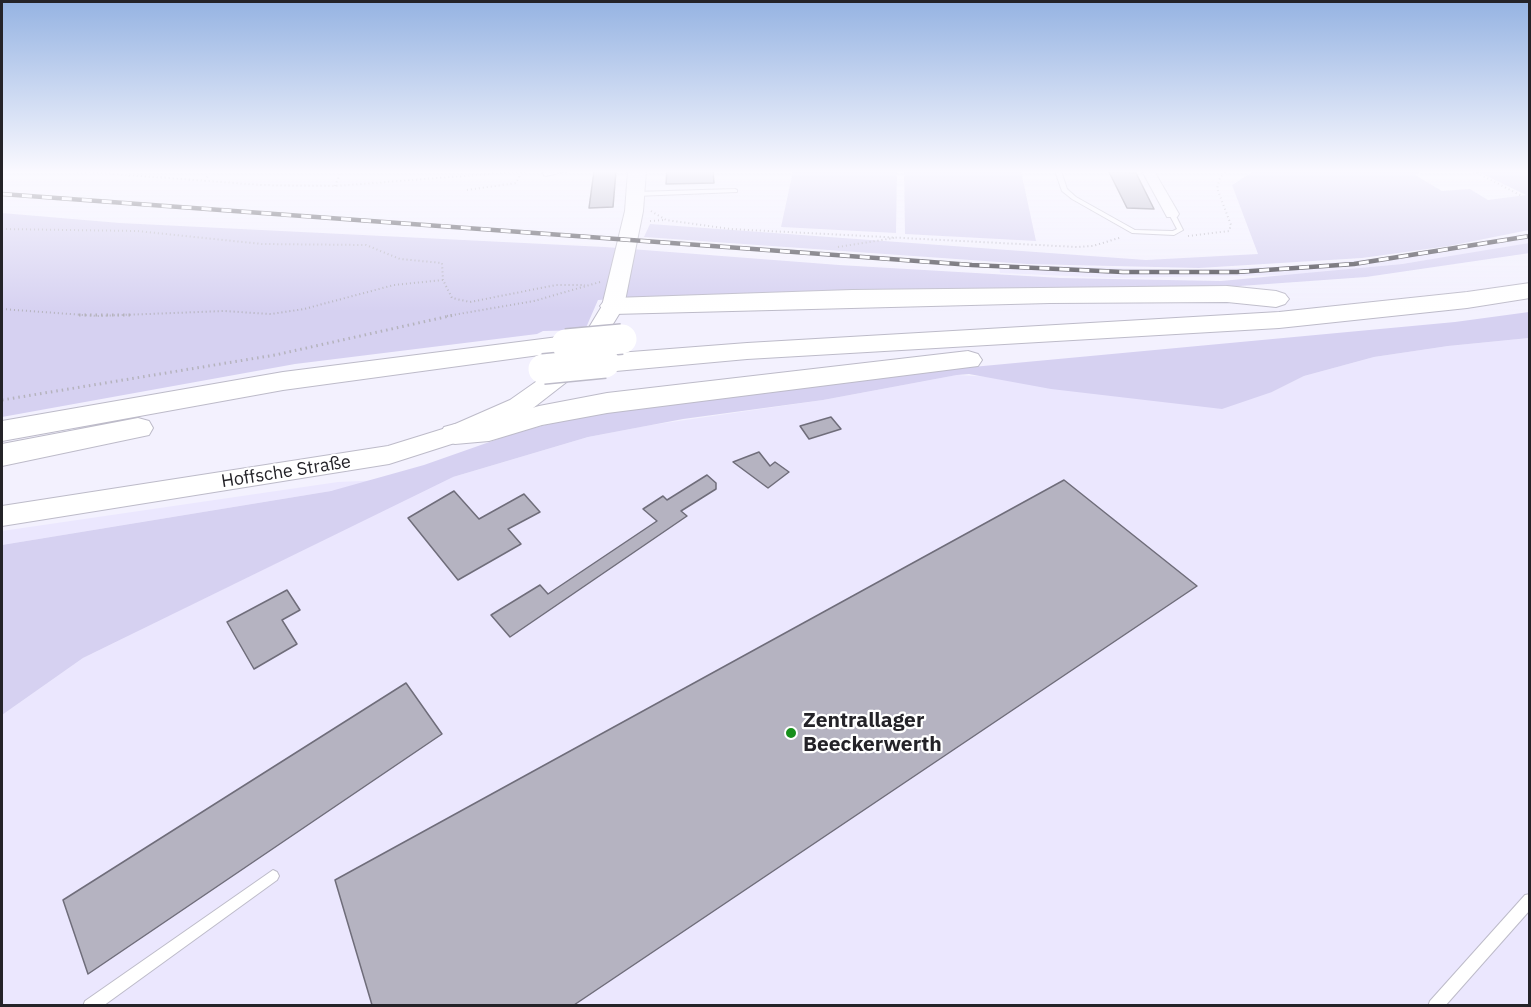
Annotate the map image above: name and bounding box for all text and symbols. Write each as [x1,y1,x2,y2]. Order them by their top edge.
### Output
street label: Hoffsche Straße [220,451,352,493]
place label: Zentrallager Beeckerwerth [803,708,942,758]
marker: Zentrallager Beeckerwerth [784,726,798,740]

